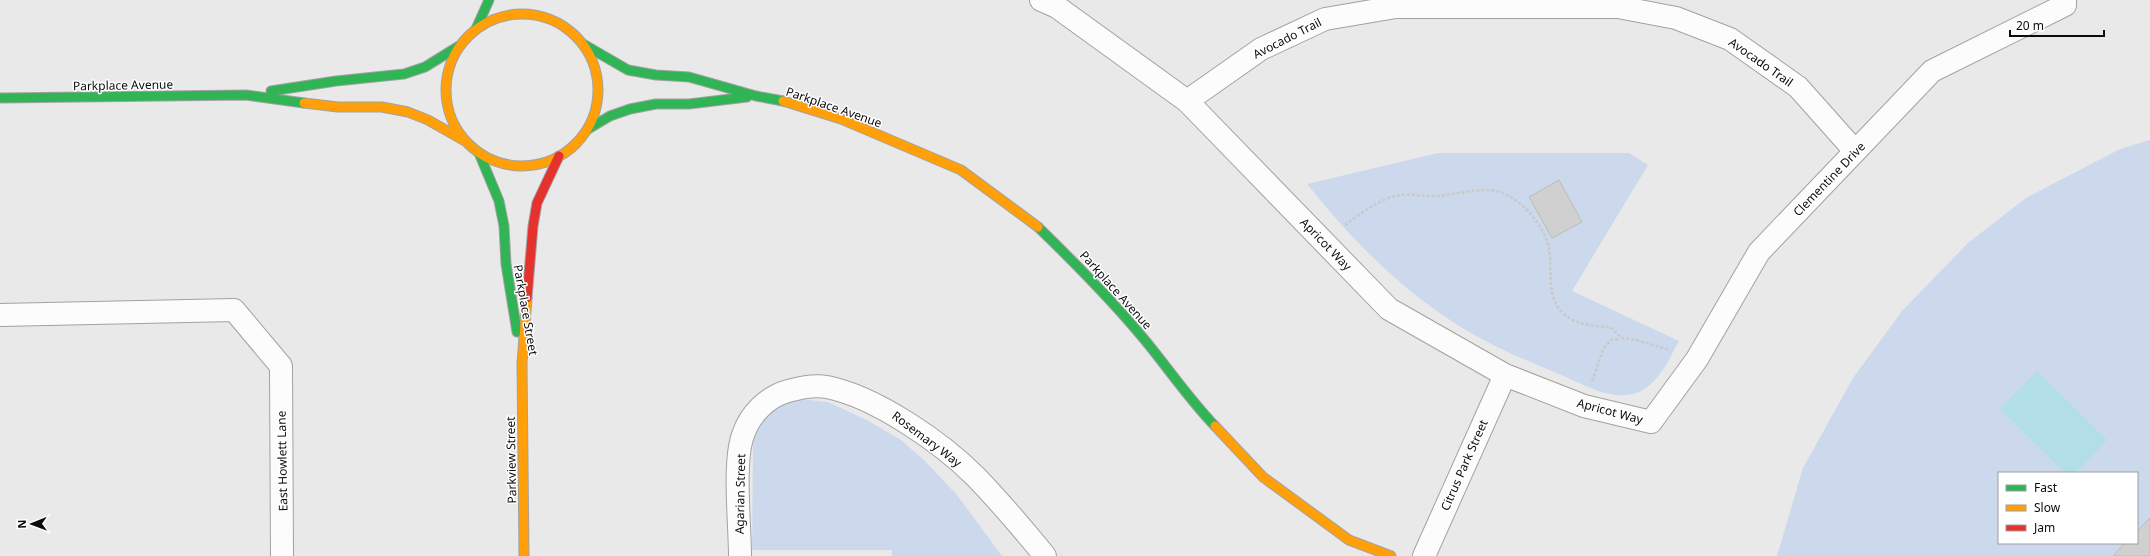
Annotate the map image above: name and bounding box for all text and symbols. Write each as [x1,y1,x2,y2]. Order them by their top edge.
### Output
scale bar [2010,12,2104,38]
street label: Avocado Trail [1250,13,1324,63]
text: 20 m [2016,17,2044,34]
street label: Avocado Trail [1725,34,1797,90]
street label: Parkplace Avenue [73,76,174,94]
street label: Parkplace Avenue [784,83,884,131]
street label: Clementine Drive [1789,138,1869,220]
street label: Apricot Way [1296,214,1356,275]
street label: Parkplace Avenue [1076,247,1156,333]
street label: Parkplace Street [510,263,542,357]
street label: Apricot Way [1575,394,1646,428]
street label: Rosemary Way [889,407,966,471]
street label: East Howlett Lane [273,410,291,512]
street label: Parkview Street [502,416,520,504]
street label: Citrus Park Street [1436,416,1492,513]
street label: Agarian Street [731,453,749,534]
legend [1998,472,2138,544]
text: Fast [2034,479,2058,496]
text: Slow [2034,499,2061,516]
north arrow [12,504,52,544]
text: Jam [2033,519,2055,536]
text: N [14,520,29,529]

